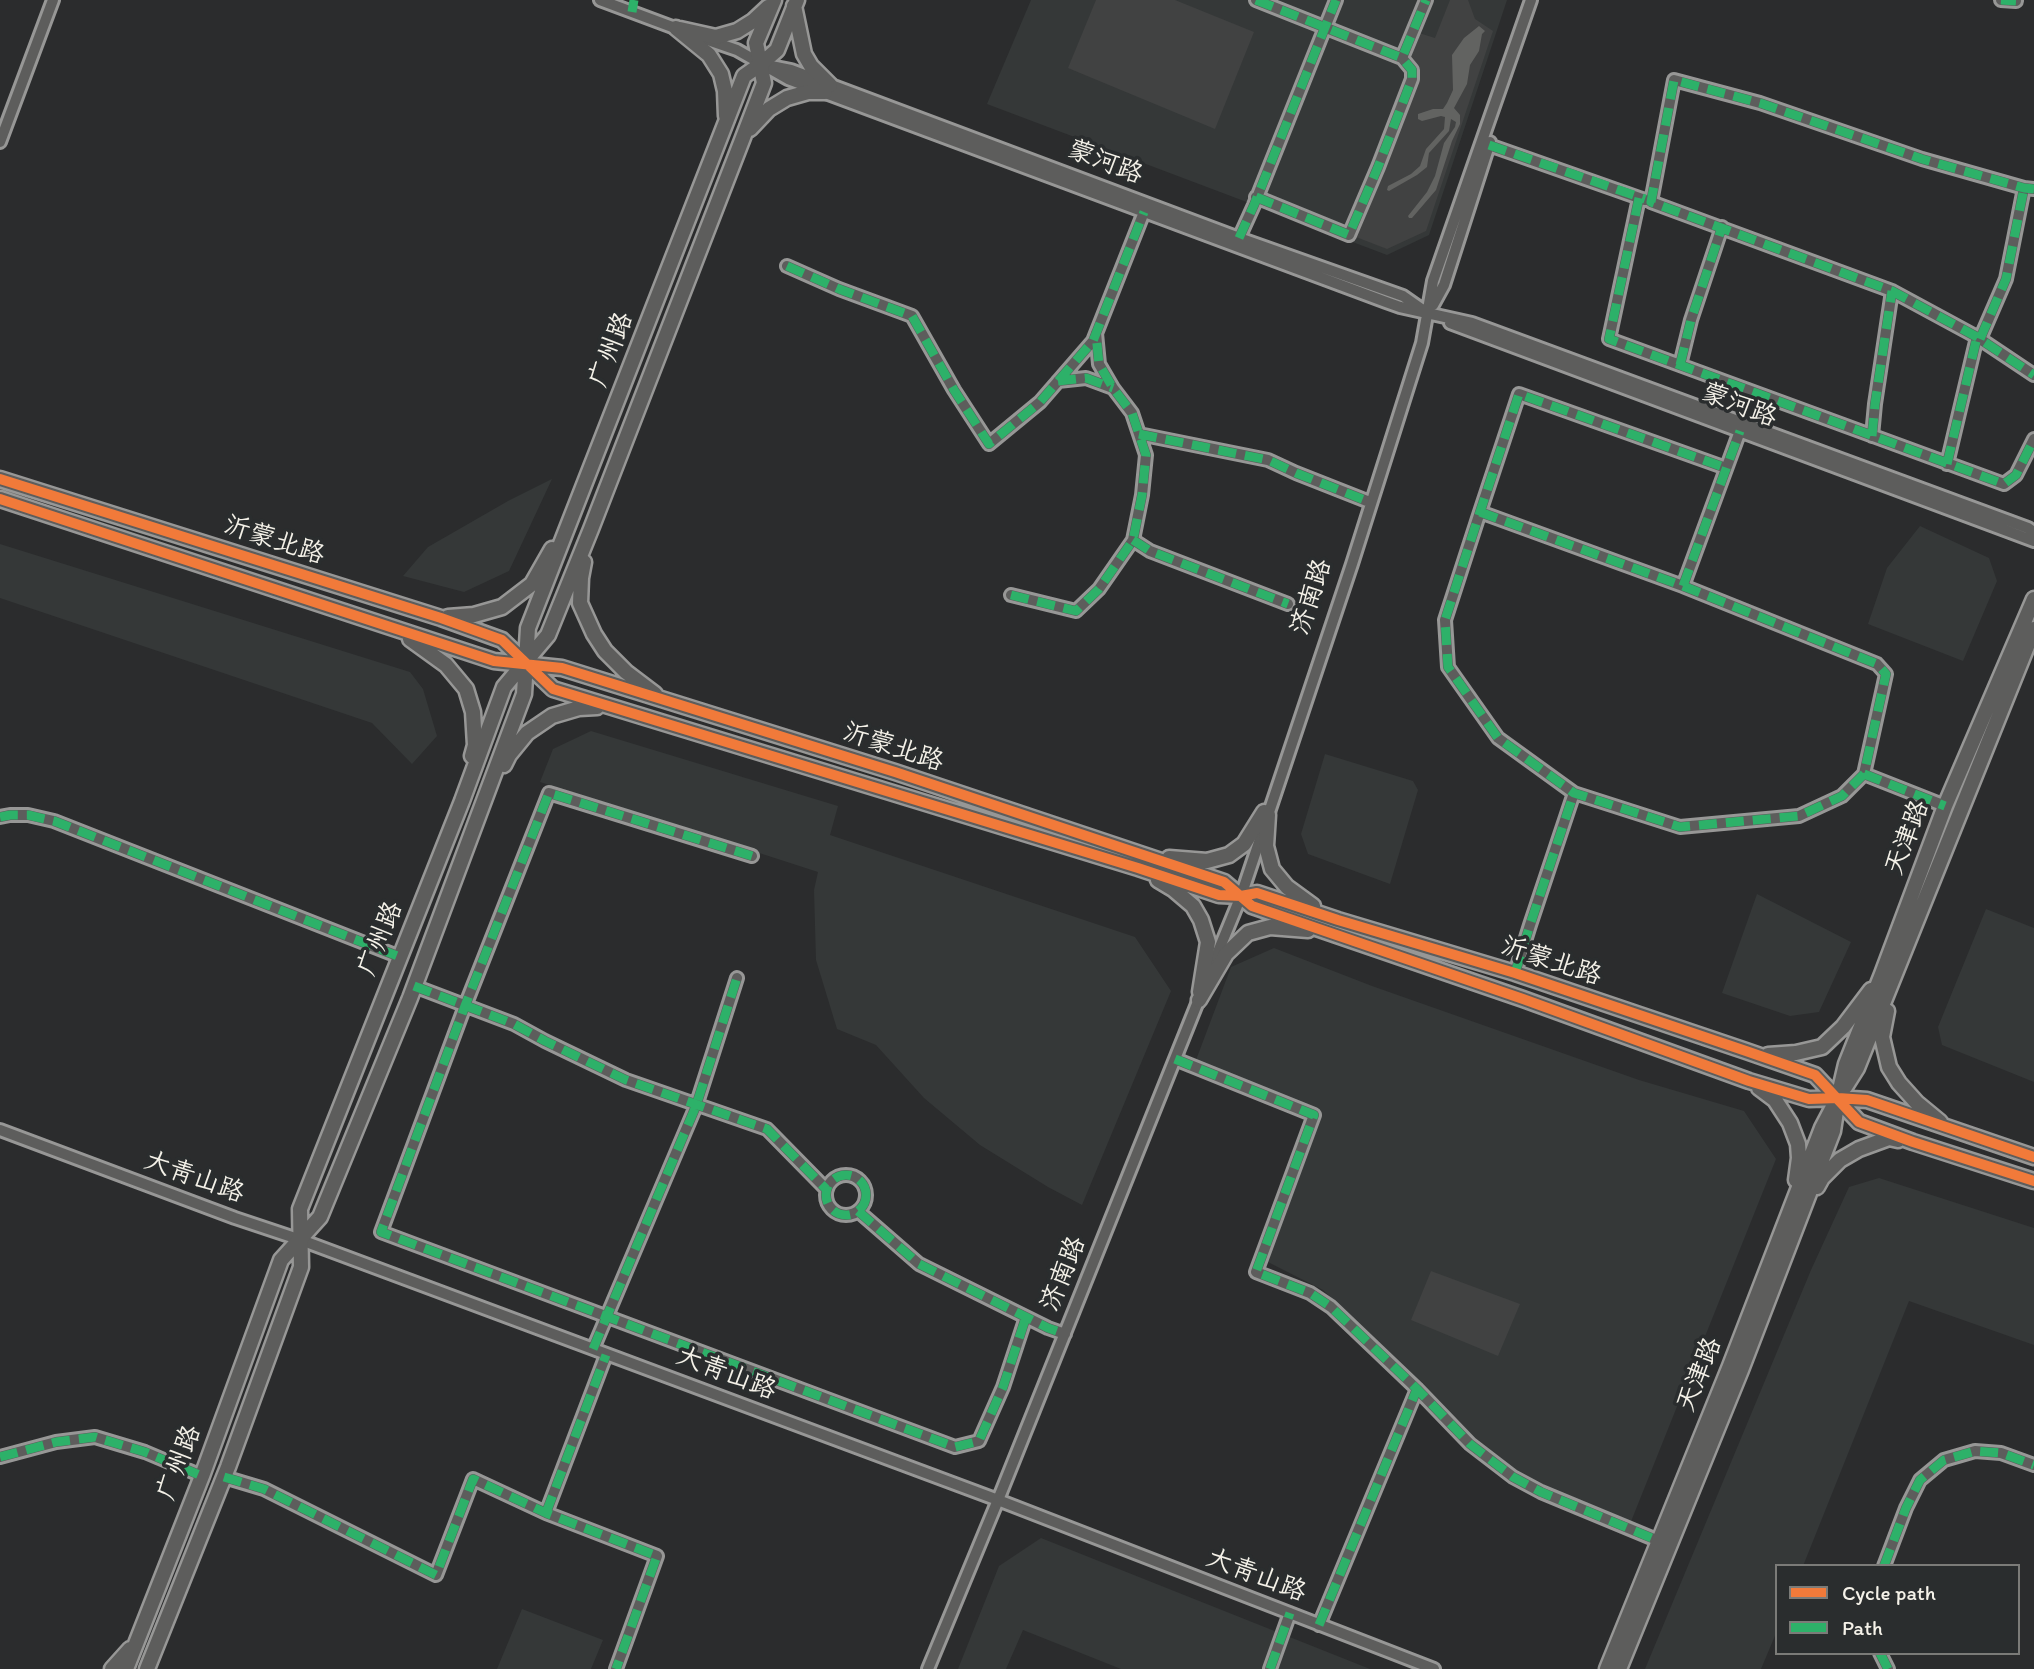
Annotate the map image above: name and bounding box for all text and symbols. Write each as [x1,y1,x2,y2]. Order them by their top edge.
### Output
street label: 蒙河路 [1063,134,1147,192]
street label: 广州路 [583,308,641,392]
street label: 蒙河路 [1697,377,1781,435]
street label: 沂蒙北路 [220,510,328,572]
street label: 济南路 [1285,555,1339,639]
street label: 沂蒙北路 [839,717,947,779]
street label: 天津路 [1879,796,1937,880]
street label: 广州路 [352,897,410,981]
street label: 沂蒙北路 [1497,931,1605,993]
street label: 大青山路 [140,1146,248,1210]
street label: 济南路 [1035,1232,1093,1316]
street label: 天津路 [1671,1333,1729,1417]
street label: 大青山路 [672,1341,780,1407]
street label: 广州路 [151,1421,209,1505]
street label: 大青山路 [1202,1543,1310,1609]
legend [1775,1564,2020,1655]
text: Cycle path [1842,1580,1936,1605]
text: Path [1842,1615,1883,1640]

